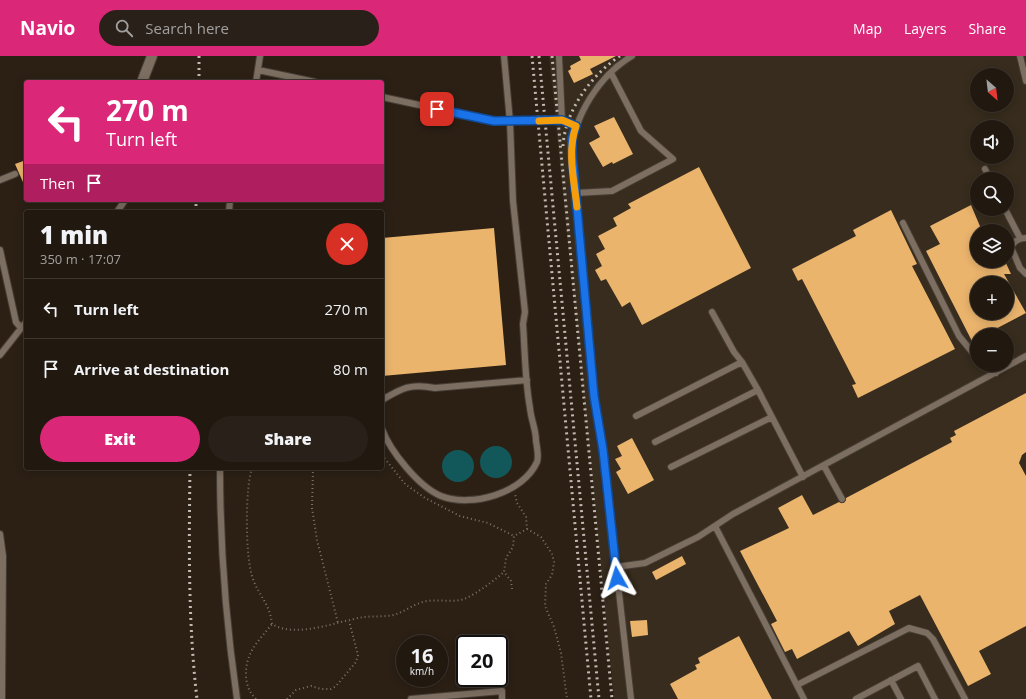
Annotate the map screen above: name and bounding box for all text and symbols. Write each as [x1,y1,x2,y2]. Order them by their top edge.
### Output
search box [99,10,379,46]
text: Navio [20,15,75,41]
icon: search [113,17,135,39]
text: Search here [145,18,229,38]
text: Map [853,19,882,38]
text: Layers [904,19,946,38]
text: Share [968,19,1006,38]
north arrow [970,68,1014,112]
map controls [970,68,1014,372]
text: 270 m [106,91,189,129]
pin [420,92,454,126]
icon: left [40,96,92,148]
icon: arrive [426,98,448,120]
button: sound [970,120,1014,164]
text: Turn left [106,127,177,151]
icon: arrive [83,172,105,194]
button: search [970,172,1014,216]
text: Then [40,173,75,193]
text: 1 min [40,218,108,251]
button: close [326,223,368,265]
button: layers [970,224,1014,268]
text: 350 m · 17:07 [40,250,121,268]
button: + [970,276,1014,320]
icon: left [40,298,62,320]
text: Turn left [74,299,139,319]
text: 270 m [324,299,368,319]
button: − [970,328,1014,372]
icon: arrive [40,358,62,380]
text: Arrive at destination [74,359,229,379]
text: 80 m [333,359,368,379]
button: Exit [40,416,200,462]
button: Share [208,416,368,462]
position arrow [596,557,638,599]
speed limit sign: 20 [456,635,508,687]
text: 16 [411,642,433,669]
text: km/h [410,664,434,678]

